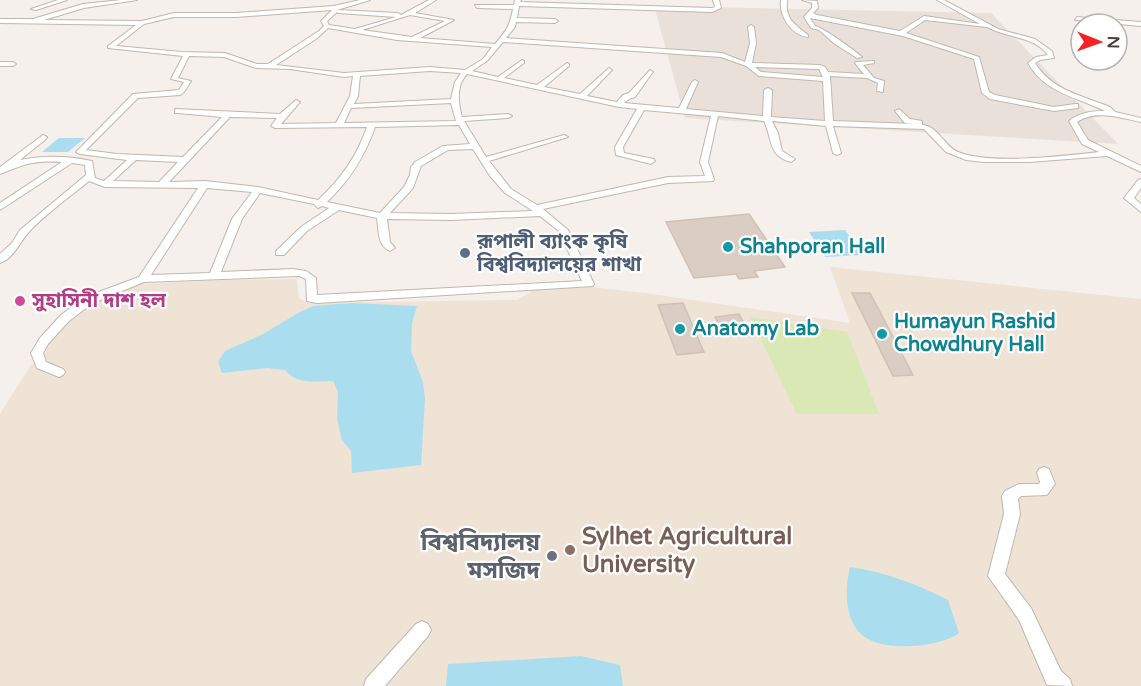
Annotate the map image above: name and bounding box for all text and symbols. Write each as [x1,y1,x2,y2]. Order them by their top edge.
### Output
north arrow [1069,12,1129,72]
text: N [1103,36,1123,49]
place label: রূপালী ব্যাংক কৃষি বিশ্ববিদ্যালয়ের শাখা [476,229,642,277]
place label: Shahporan Hall [740,235,885,259]
marker: Shahporan Hall [721,240,735,254]
marker: রূপালী ব্যাংক কৃষি বিশ্ববিদ্যালয়ের শাখা [458,246,472,260]
place label: সুহাসিনী দাশ হল [31,288,167,313]
marker: সুহাসিনী দাশ হল [13,294,27,308]
place label: Humayun Rashid Chowdhury Hall [894,310,1056,357]
place label: Anatomy Lab [692,317,820,341]
marker: Anatomy Lab [673,322,687,336]
marker: Humayun Rashid Chowdhury Hall [875,327,889,341]
place label: Sylhet Agricultural University [582,522,792,579]
place label: বিশ্ববিদ্যালয় মসজিদ [420,528,541,585]
marker: Sylhet Agricultural University [563,543,577,557]
marker: বিশ্ববিদ্যালয় মসজিদ [545,549,559,563]

